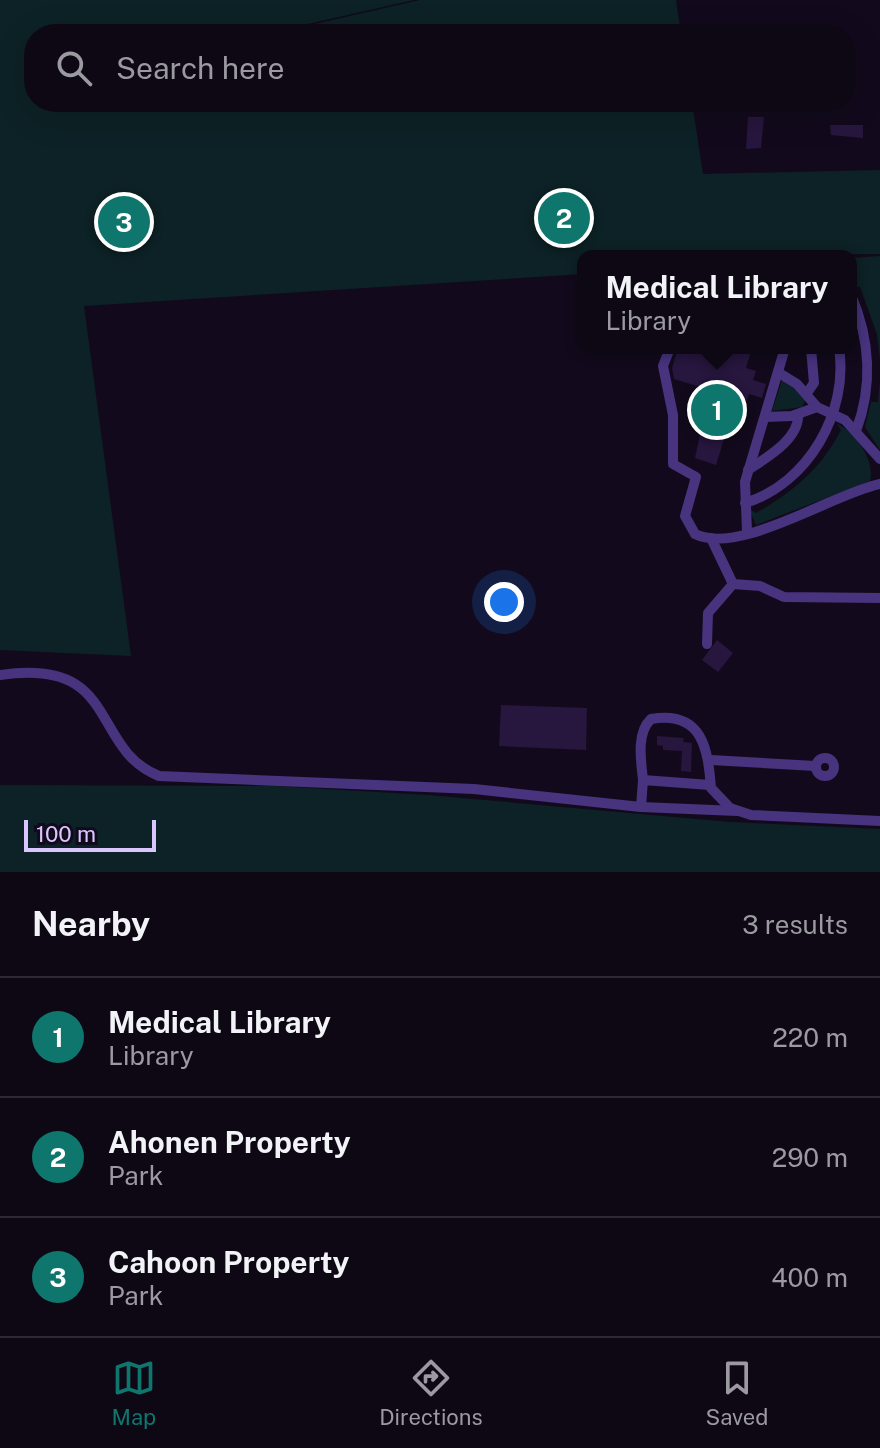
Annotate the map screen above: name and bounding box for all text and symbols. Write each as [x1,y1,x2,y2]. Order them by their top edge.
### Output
search box [24,24,856,112]
icon: search [52,46,96,90]
text: Search here [116,50,284,86]
pin: 2 [538,188,590,248]
pin: 3 [98,192,150,252]
popup [577,250,857,354]
text: Medical Library [605,269,829,305]
text: Library [605,305,691,336]
pin: 1 [691,380,743,440]
your location [484,582,524,622]
scale bar [24,816,156,852]
text: 100 m [36,821,96,847]
text: Nearby [32,904,150,944]
text: 3 results [742,909,848,940]
text: Medical Library [108,1004,331,1040]
text: 1 [52,1022,64,1053]
text: 220 m [772,1022,848,1053]
text: Library [108,1040,194,1071]
text: Ahonen Property [108,1124,351,1160]
text: 2 [50,1142,66,1173]
text: 290 m [772,1142,848,1173]
text: Park [108,1160,163,1191]
text: Cahoon Property [108,1244,349,1280]
text: 3 [49,1262,67,1293]
text: 400 m [771,1262,848,1293]
text: Park [108,1280,163,1311]
tab: Map [112,1356,156,1430]
tab: Directions [379,1356,483,1430]
tab: Saved [706,1356,768,1430]

